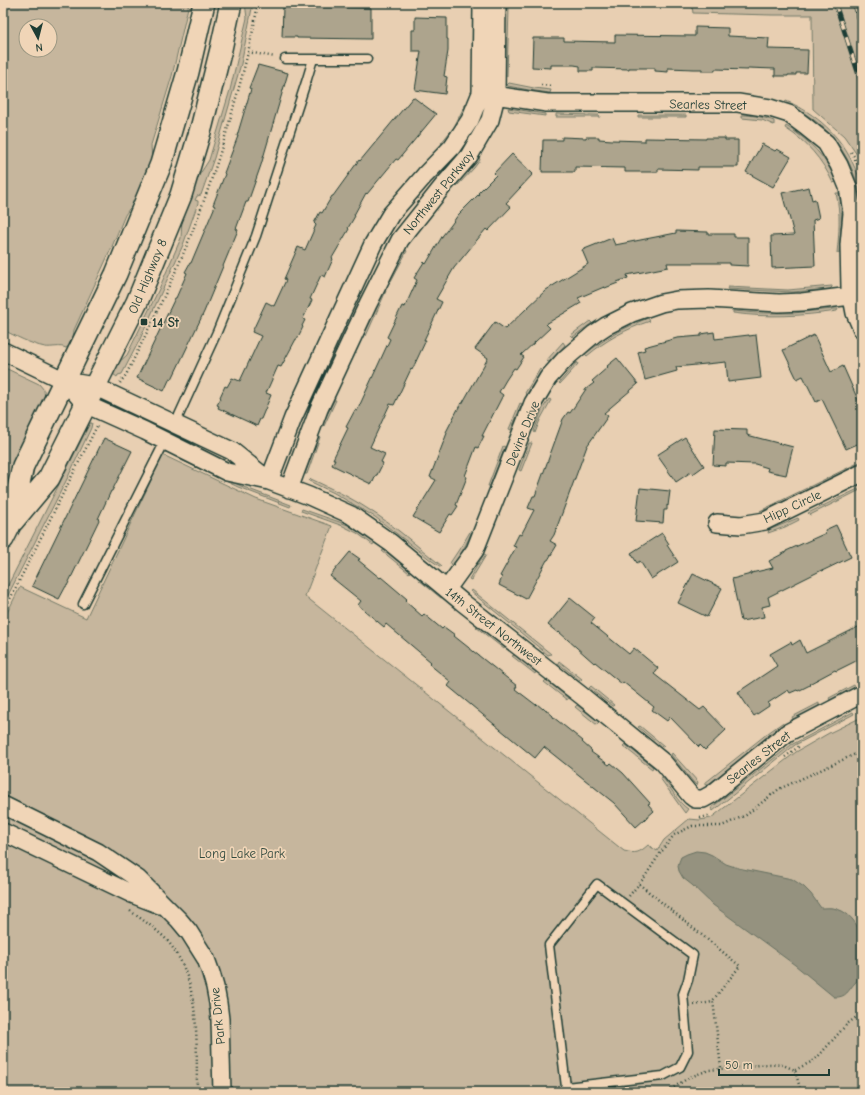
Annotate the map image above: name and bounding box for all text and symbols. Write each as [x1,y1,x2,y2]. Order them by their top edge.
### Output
north arrow [18,18,58,58]
text: N [35,41,44,54]
street label: Searles Street [669,96,748,113]
street label: Northwest Parkway [400,147,477,237]
street label: Old Highway 8 [125,236,170,316]
place label: 14 St [152,315,180,330]
marker: 14 St [139,317,149,327]
street label: Devine Drive [503,398,543,468]
street label: Hipp Circle [761,486,824,526]
street label: 14th Street Northwest [443,584,546,669]
street label: Searles Street [723,727,794,787]
park label: Long Lake Park [199,846,286,861]
street label: Park Drive [207,986,228,1045]
scale bar [719,1051,829,1077]
text: 50 m [725,1058,753,1072]

